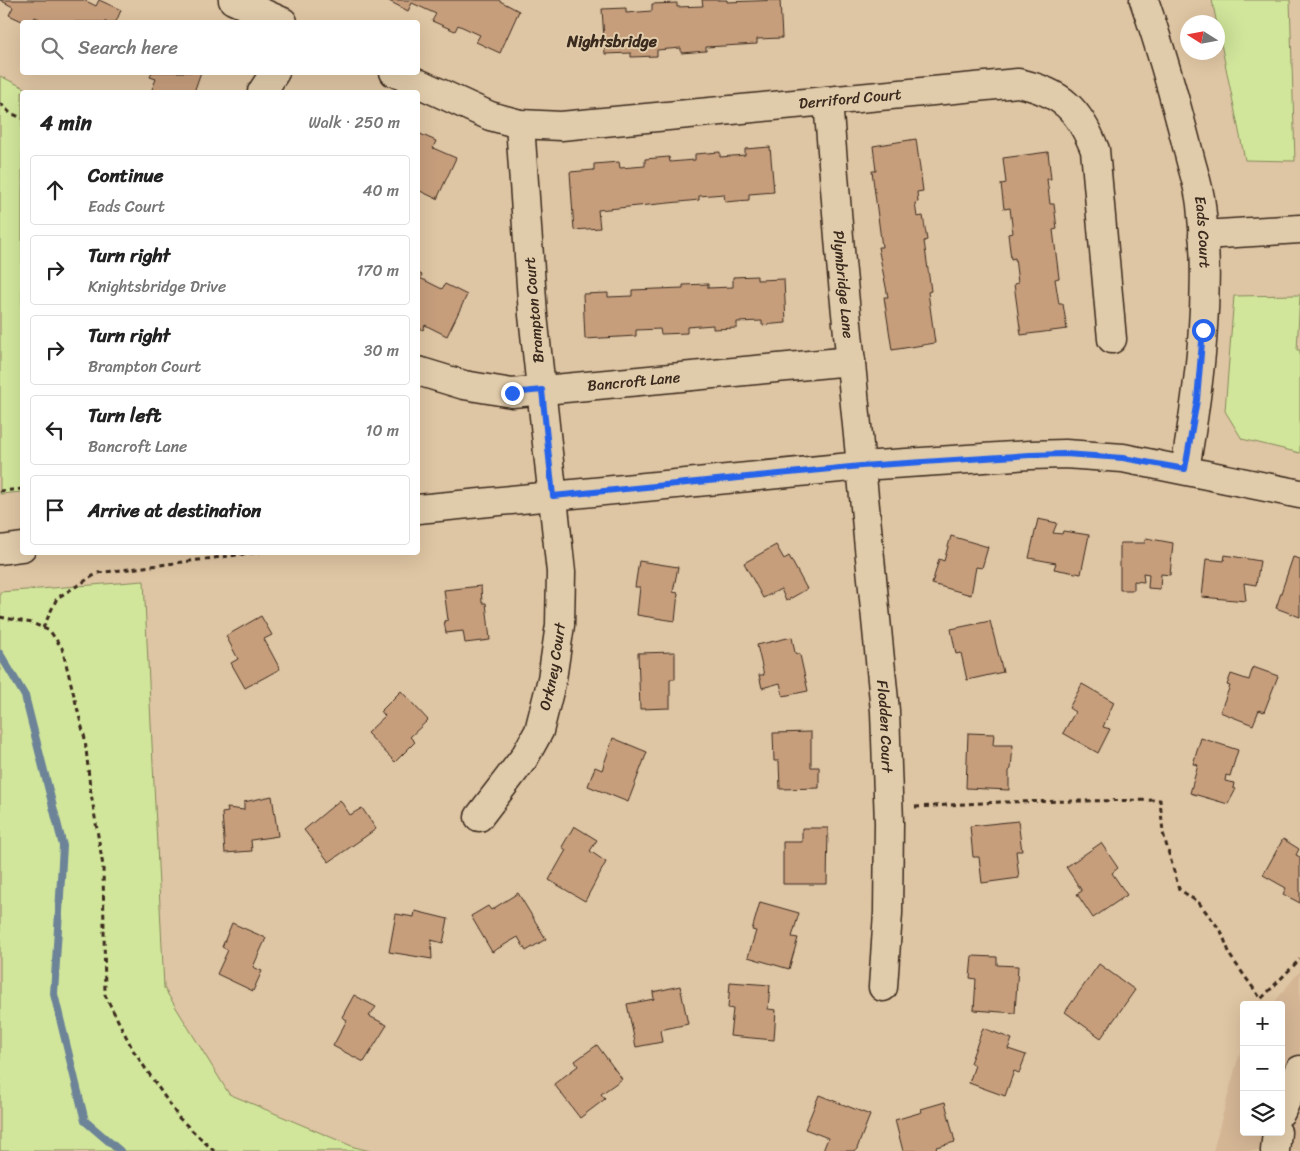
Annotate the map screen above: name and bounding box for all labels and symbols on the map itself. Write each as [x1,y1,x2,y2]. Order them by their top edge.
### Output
north arrow [1180,15,1225,60]
district label: Nightsbridge [566,27,658,56]
street label: Derriford Court [798,81,903,117]
street label: Eads Court [1187,194,1218,269]
street label: Plymbridge Lane [825,229,861,340]
street label: Brampton Court [516,255,552,364]
route start [1192,319,1215,342]
street label: Bancroft Lane [586,364,682,399]
route end [501,382,524,405]
street label: Orkney Court [532,620,573,713]
street label: Flodden Court [869,679,900,774]

